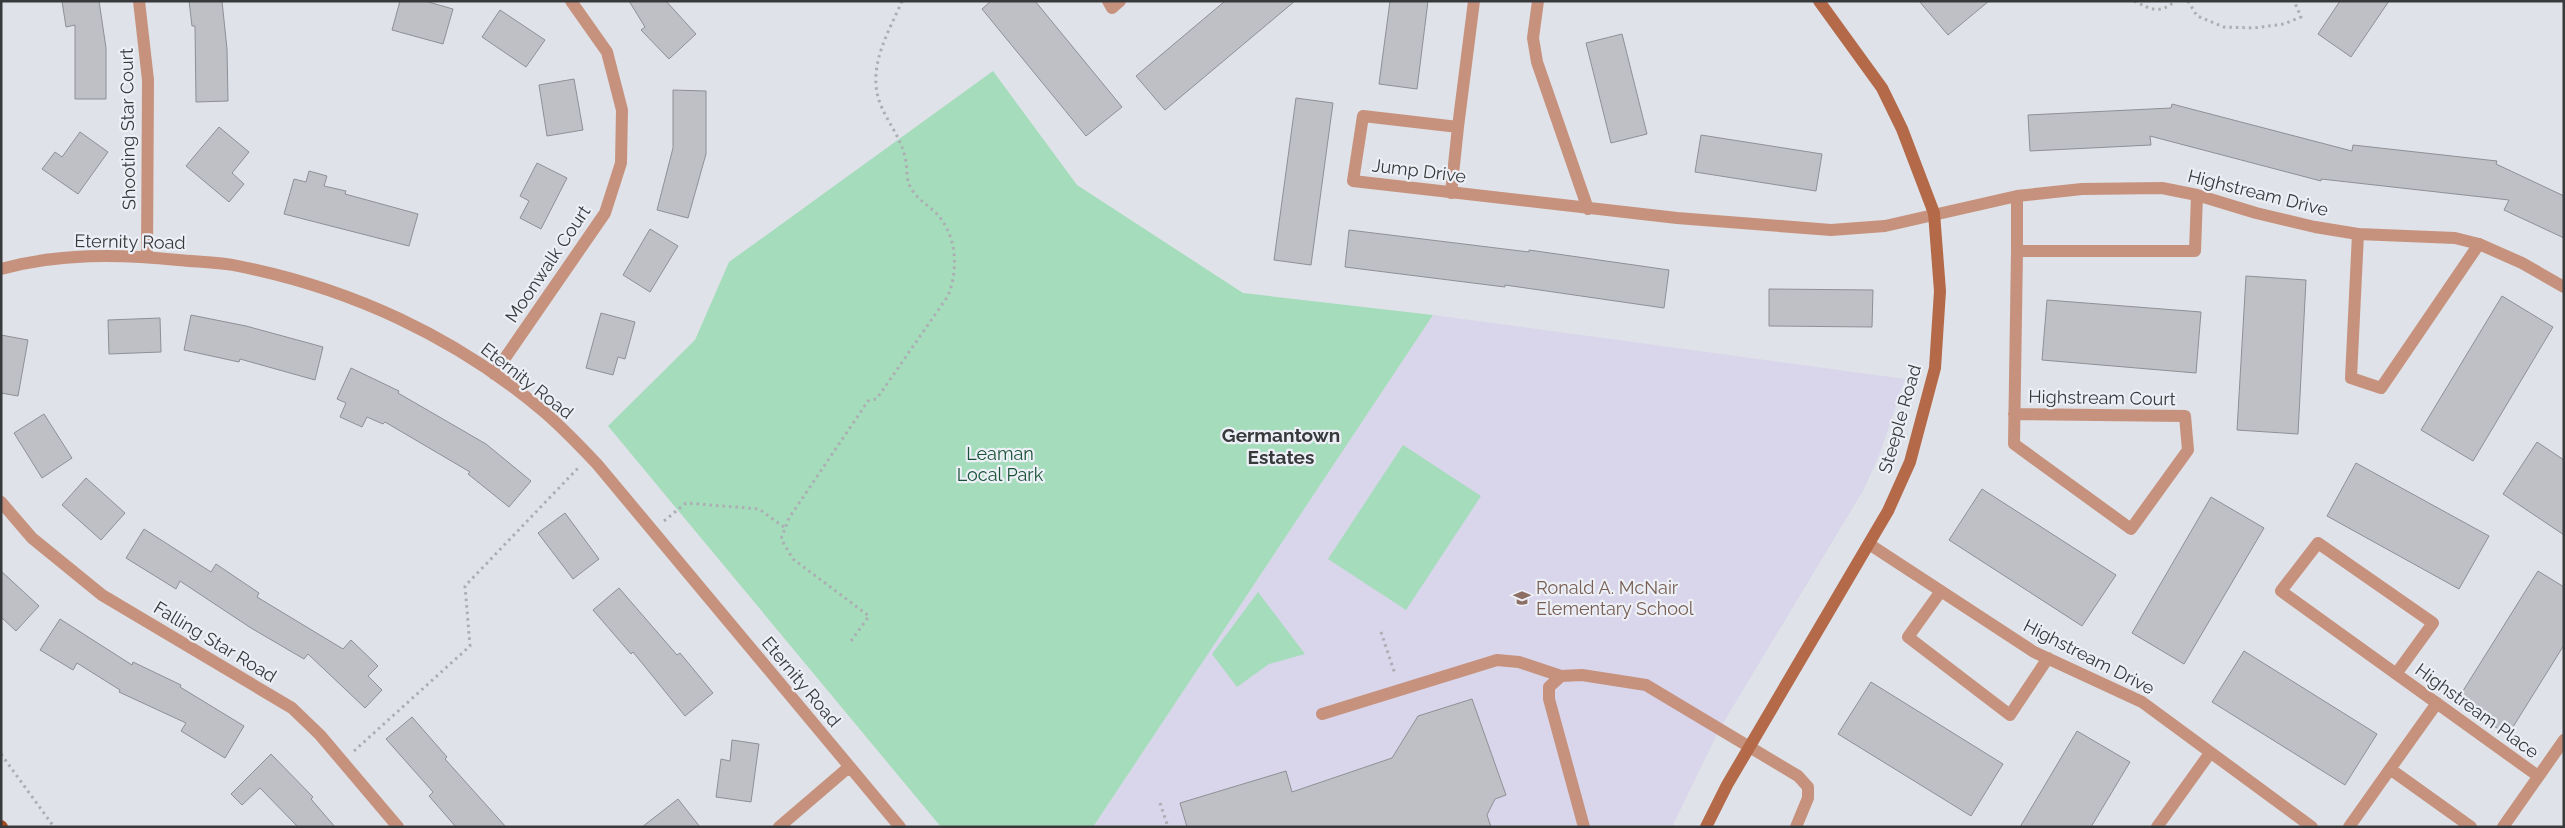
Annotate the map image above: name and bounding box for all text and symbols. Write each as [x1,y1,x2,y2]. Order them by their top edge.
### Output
street label: Shooting Star Court [116,48,139,210]
street label: Jump Drive [1371,154,1468,187]
street label: Highstream Drive [2186,165,2331,220]
street label: Moonwalk Court [501,201,595,326]
street label: Eternity Road [74,230,186,253]
street label: Eternity Road [477,338,578,423]
street label: Steeple Road [1874,362,1925,476]
street label: Highstream Court [2028,386,2176,409]
district label: Germantown Estates [1222,424,1340,468]
park label: Leaman Local Park [957,443,1044,485]
place label: Ronald A. McNair Elementary School [1536,577,1694,619]
school or university icon: Ronald A. McNair Elementary School [1512,588,1532,608]
street label: Falling Star Road [150,597,280,686]
street label: Highstream Drive [2020,615,2159,699]
street label: Eternity Road [758,632,845,731]
street label: Highstream Place [2412,659,2543,763]

